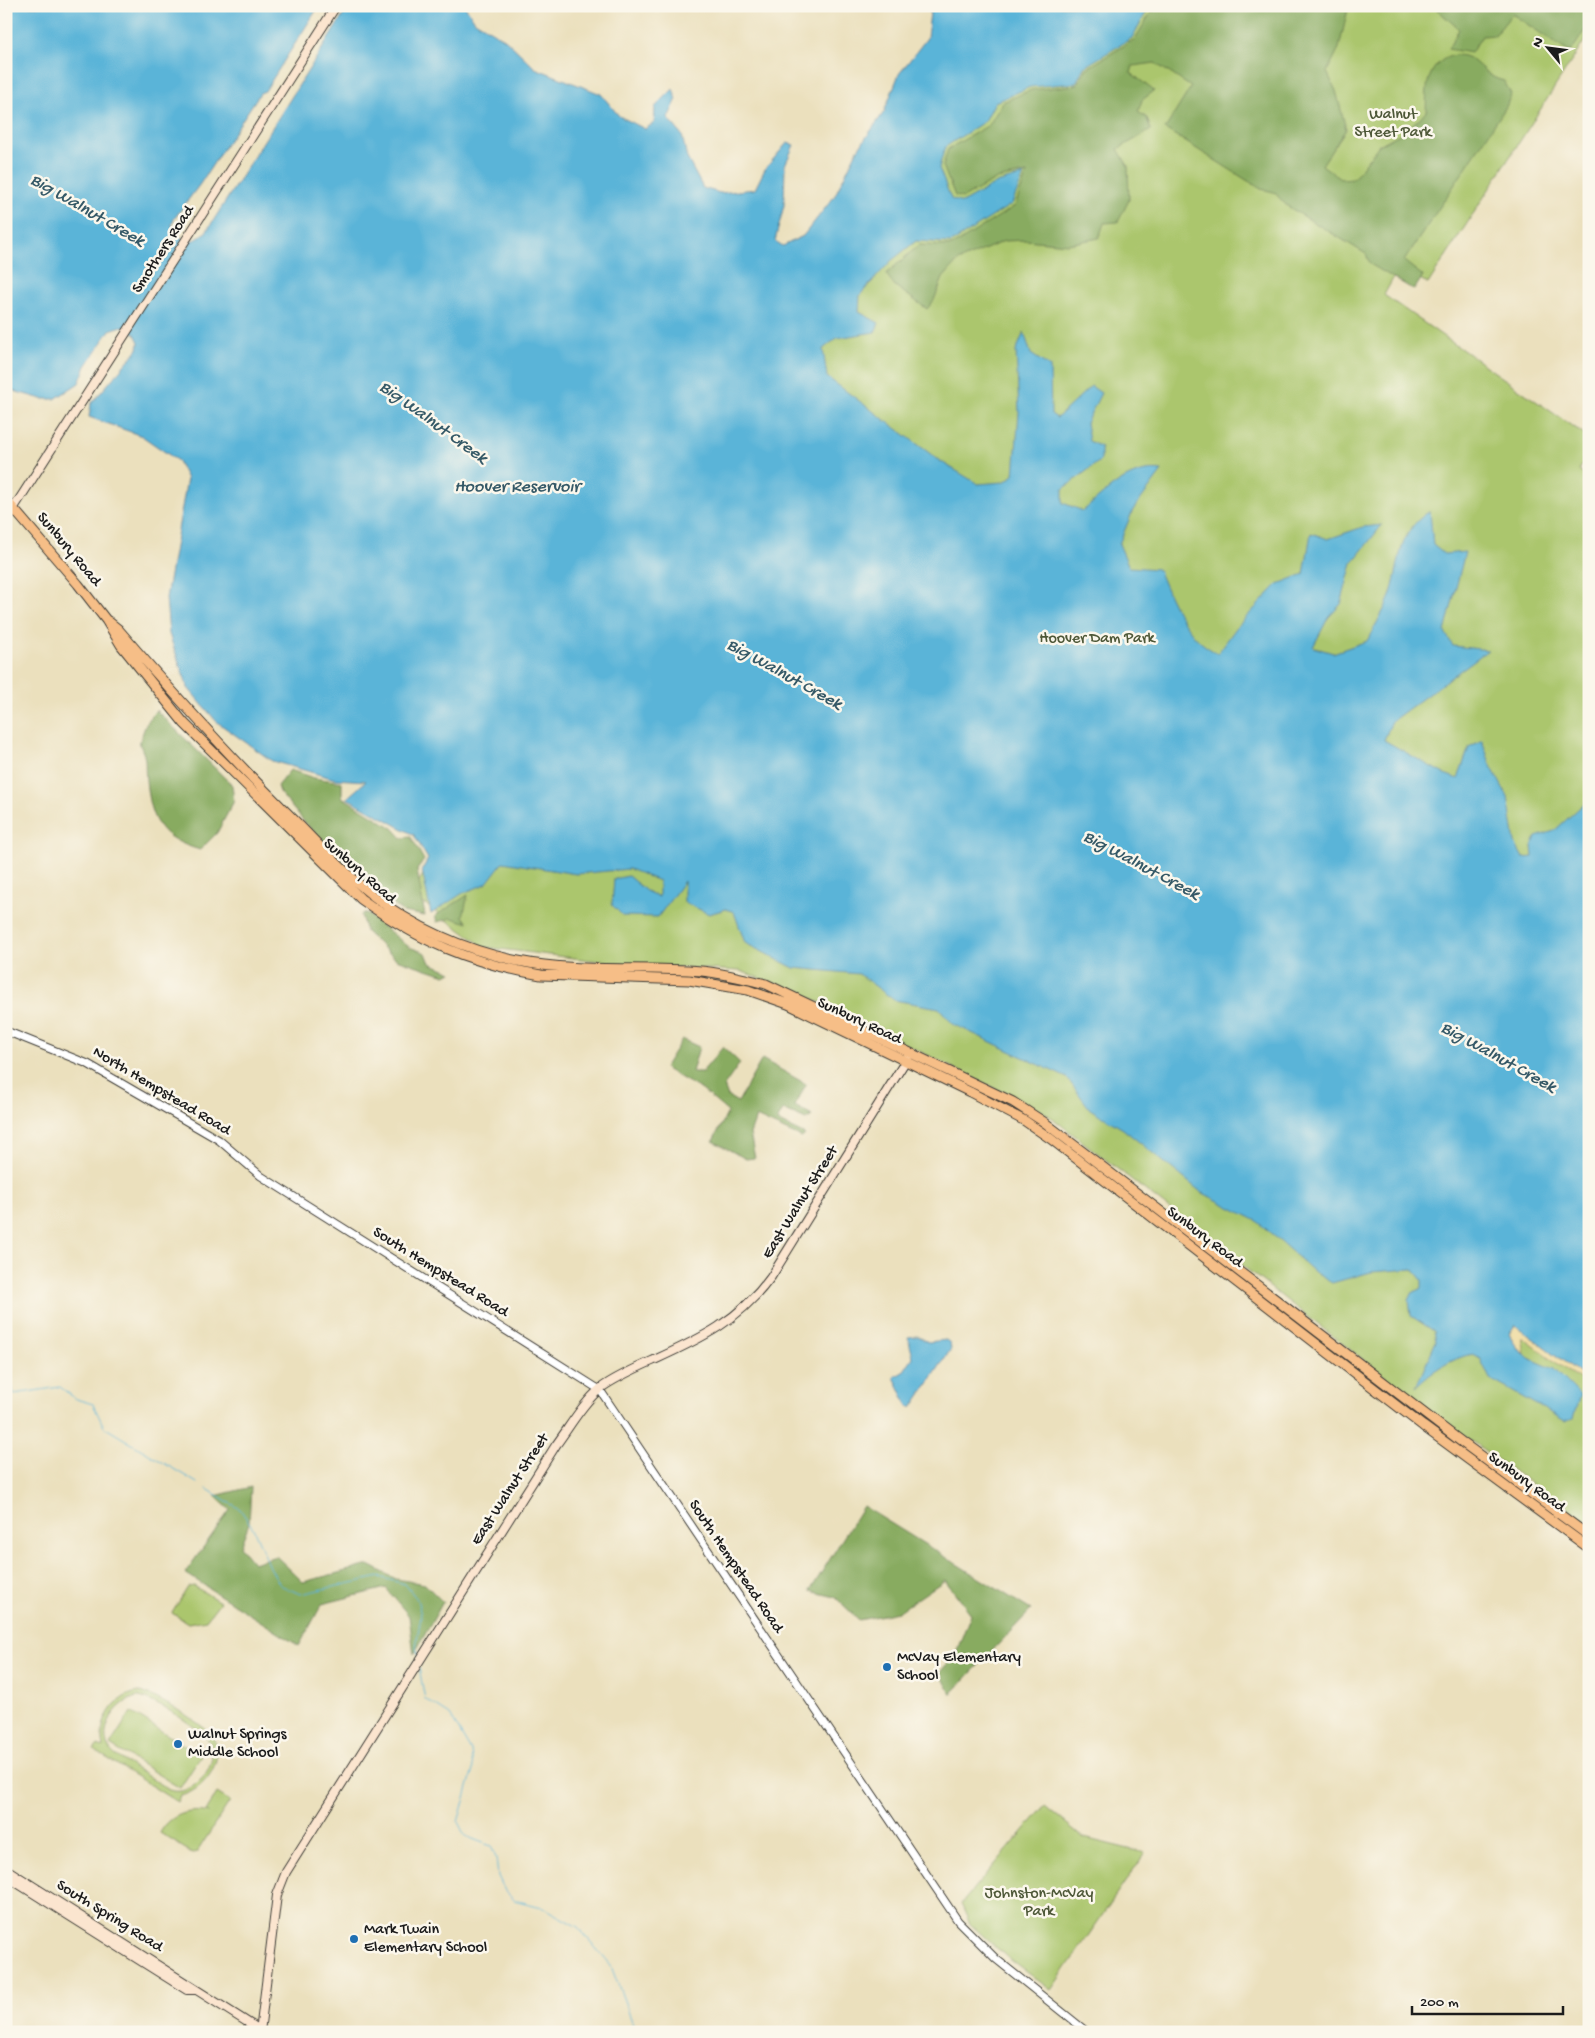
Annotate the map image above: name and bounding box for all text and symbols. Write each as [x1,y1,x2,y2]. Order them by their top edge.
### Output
north arrow [1522,22,1572,72]
text: N [1529,35,1548,51]
park label: Walnut Street Park [1355,106,1433,143]
water label: Big Walnut Creek [26,170,149,253]
street label: Smothers Road [129,201,200,297]
water label: Big Walnut Creek [375,377,493,470]
water label: Hoover Reservoir [454,477,583,498]
street label: Sunbury Road [32,509,105,592]
park label: Hoover Dam Park [1039,630,1157,649]
water label: Big Walnut Creek [723,635,847,716]
water label: Big Walnut Creek [1079,827,1204,906]
street label: Sunbury Road [319,835,401,910]
street label: Sunbury Road [814,994,906,1050]
water label: Big Walnut Creek [1437,1018,1561,1099]
street label: North Hempstead Road [89,1043,235,1142]
street label: East Walnut Street [759,1142,844,1263]
street label: Sunbury Road [1162,1203,1247,1274]
street label: South Hempstead Road [369,1223,513,1323]
street label: East Walnut Street [468,1429,555,1549]
street label: Sunbury Road [1484,1449,1570,1518]
street label: South Hempstead Road [683,1497,788,1639]
place label: McVay Elementary School [897,1649,1021,1686]
marker: McVay Elementary School [881,1661,893,1673]
place label: Walnut Springs Middle School [188,1726,288,1763]
marker: Walnut Springs Middle School [172,1738,184,1750]
street label: South Spring Road [52,1877,167,1958]
park label: Johnston-McVay Park [985,1885,1093,1922]
place label: Mark Twain Elementary School [364,1921,487,1958]
marker: Mark Twain Elementary School [348,1933,360,1945]
scale bar [1412,1983,1564,2015]
text: 200 m [1420,1994,1459,2012]

